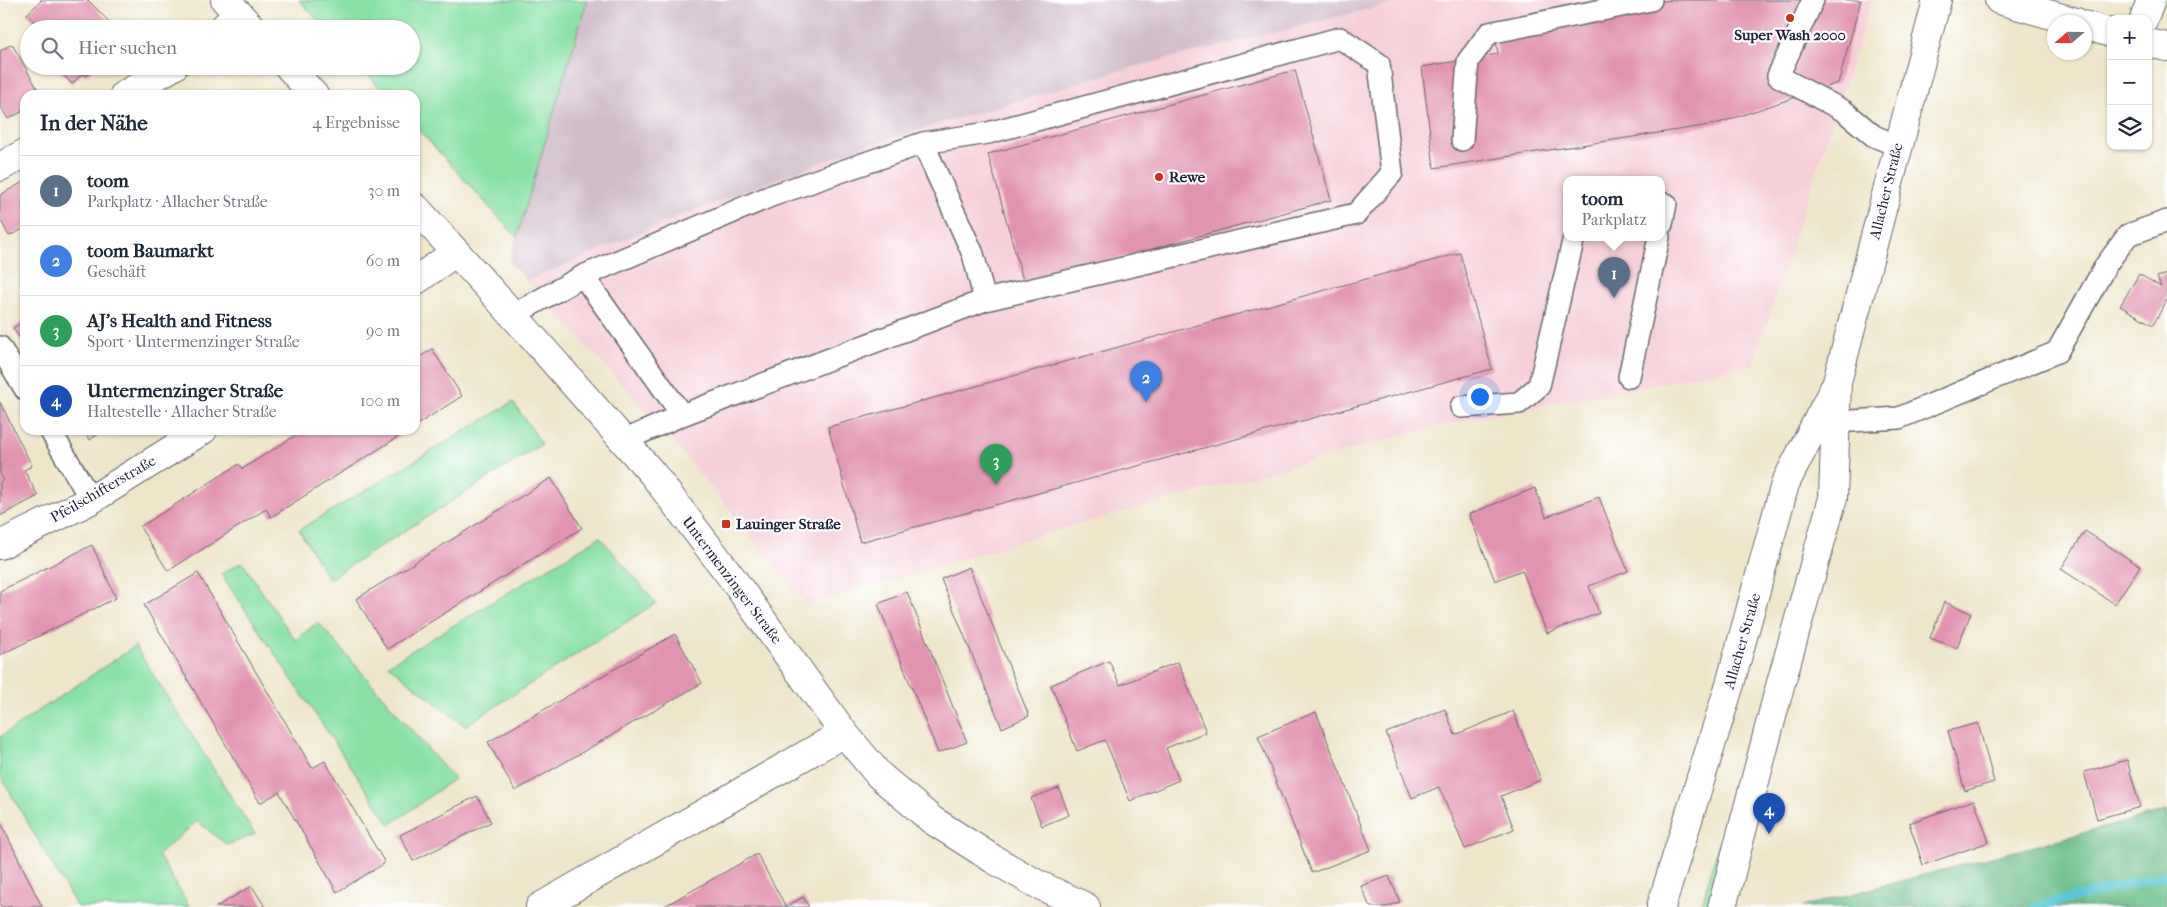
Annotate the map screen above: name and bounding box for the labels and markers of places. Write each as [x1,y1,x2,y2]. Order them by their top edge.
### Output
marker: Super Wash 2000 [1784,12,1796,24]
place label: Super Wash 2000 [1734,26,1846,44]
place label: Rewe [1169,168,1206,186]
marker: Rewe [1153,171,1165,183]
pin: 1 [1598,257,1630,298]
pin: 2 [1130,361,1162,402]
pin: 3 [980,444,1012,485]
place label: Lauinger Straße [736,515,841,533]
marker: Lauinger Straße [720,518,732,530]
pin: 4 [1753,793,1785,834]

